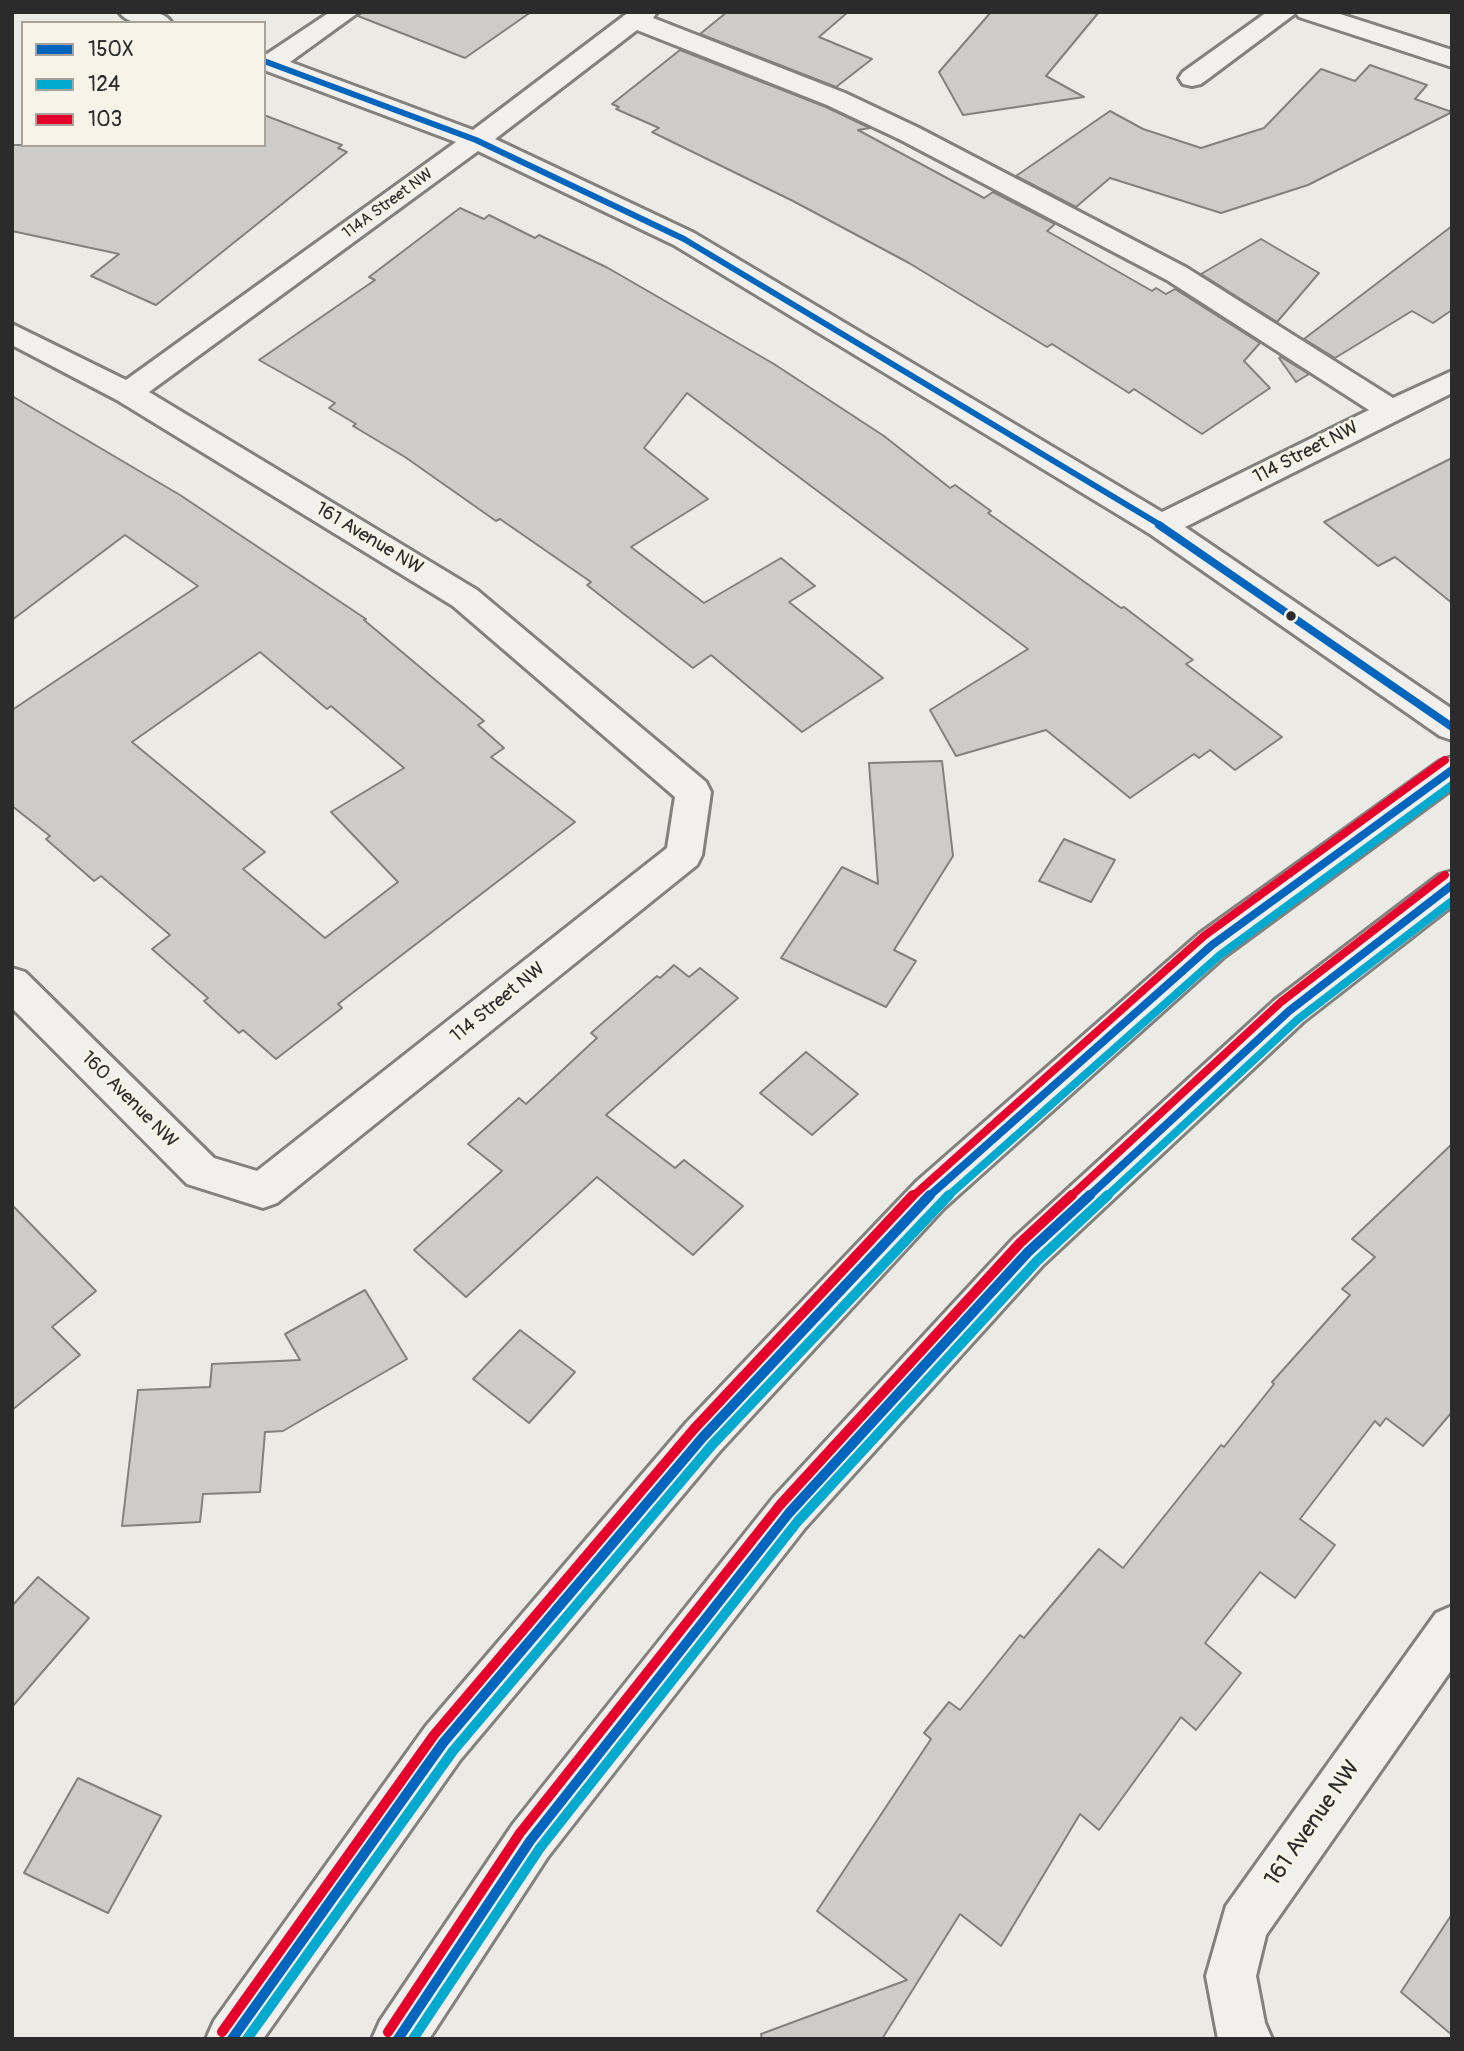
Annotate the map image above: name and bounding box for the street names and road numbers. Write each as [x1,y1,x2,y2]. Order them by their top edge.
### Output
street label: 114A Street NW [339,165,437,243]
street label: 114 Street NW [1250,417,1362,489]
street label: 161 Avenue NW [311,498,427,580]
street label: 114 Street NW [446,958,550,1048]
street label: 160 Avenue NW [76,1047,182,1153]
street label: 161 Avenue NW [1259,1756,1367,1892]

